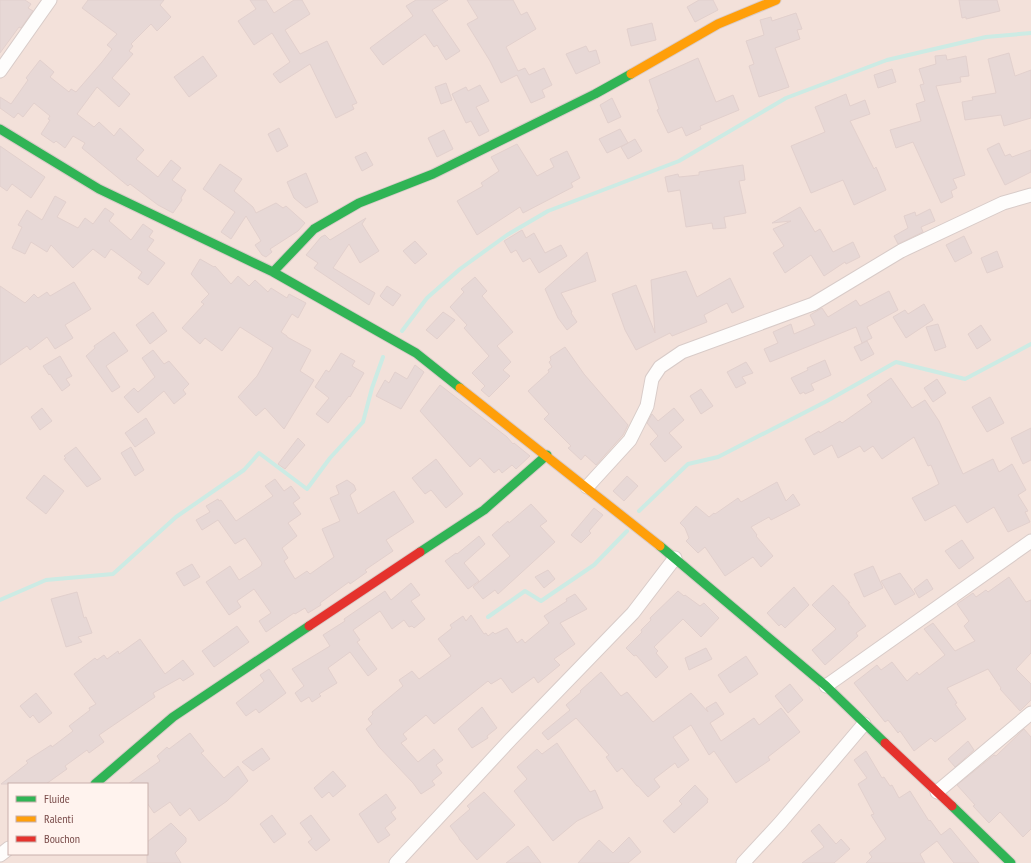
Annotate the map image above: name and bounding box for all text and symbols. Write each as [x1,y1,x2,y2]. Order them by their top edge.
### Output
legend [8,783,148,855]
text: Fluide [44,791,70,806]
text: Ralenti [44,811,73,826]
text: Bouchon [44,831,80,846]

